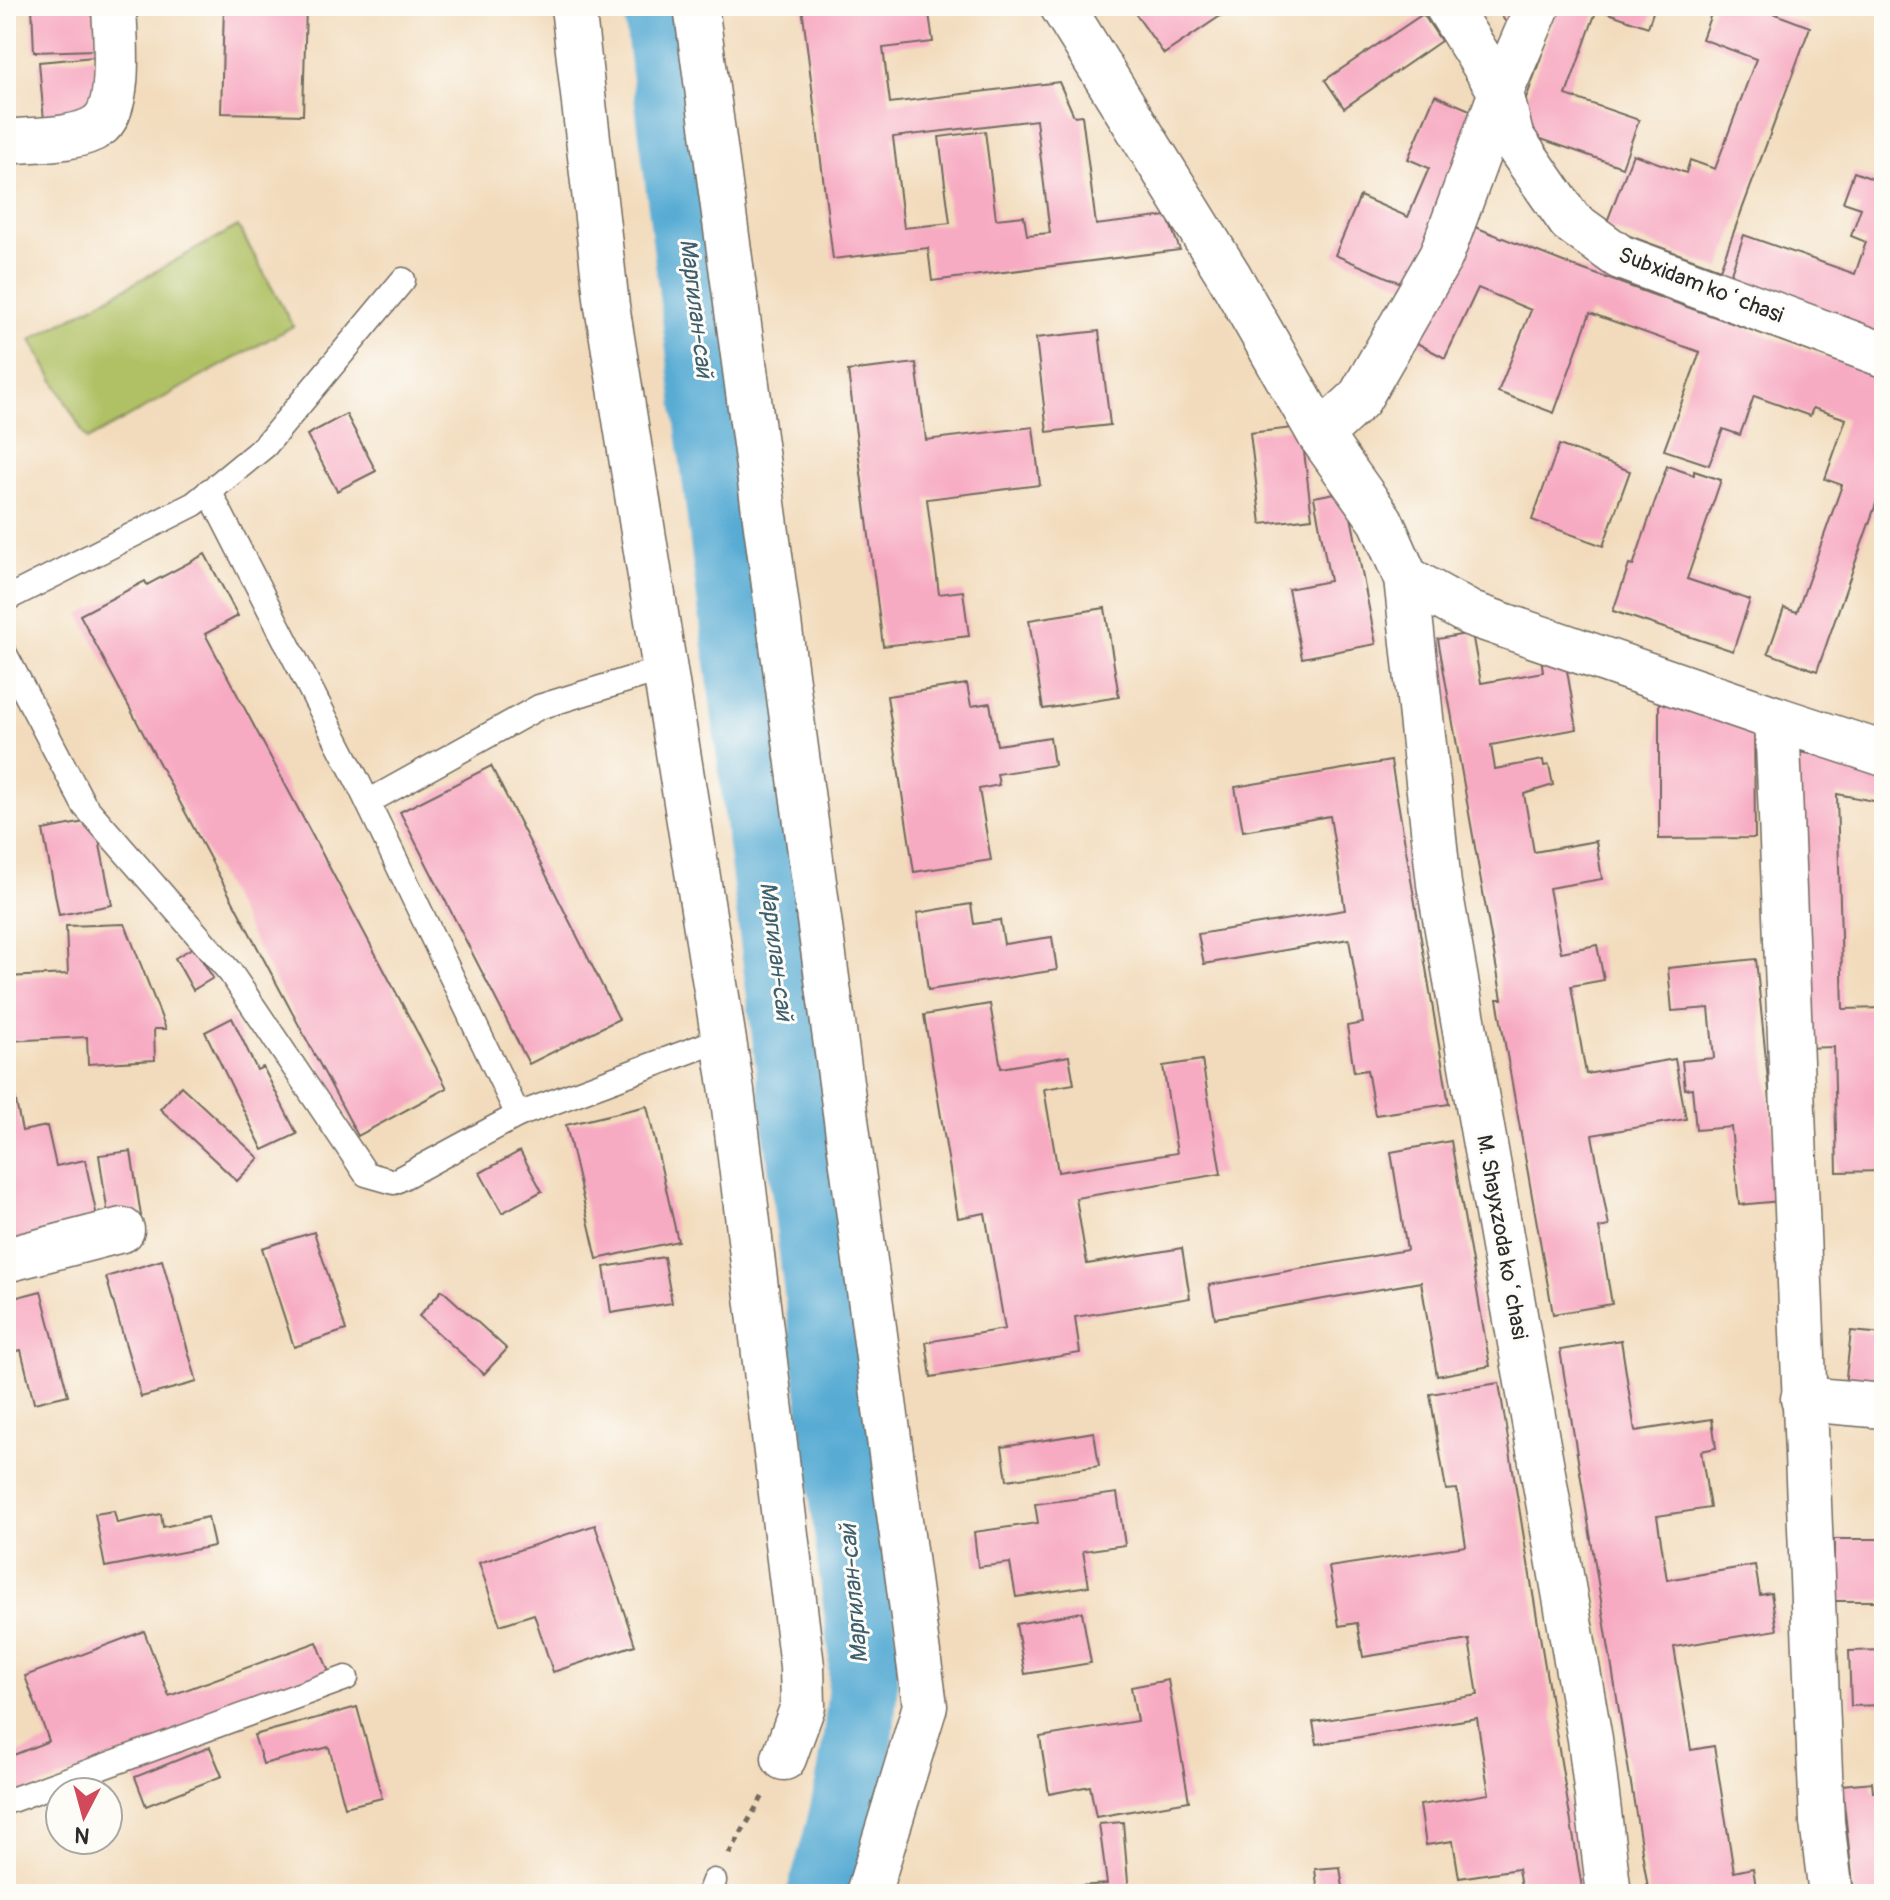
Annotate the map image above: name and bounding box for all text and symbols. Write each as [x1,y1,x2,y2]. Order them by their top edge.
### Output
water label: Маргилан-сай [673,237,719,381]
street label: Subxidam koʻchasi [1614,241,1788,329]
water label: Маргилан-сай [753,880,799,1024]
street label: M. Shayxzoda koʻchasi [1470,1132,1534,1342]
water label: Маргилан-сай [833,1521,875,1665]
north arrow [44,1776,124,1856]
text: N [73,1820,91,1850]

